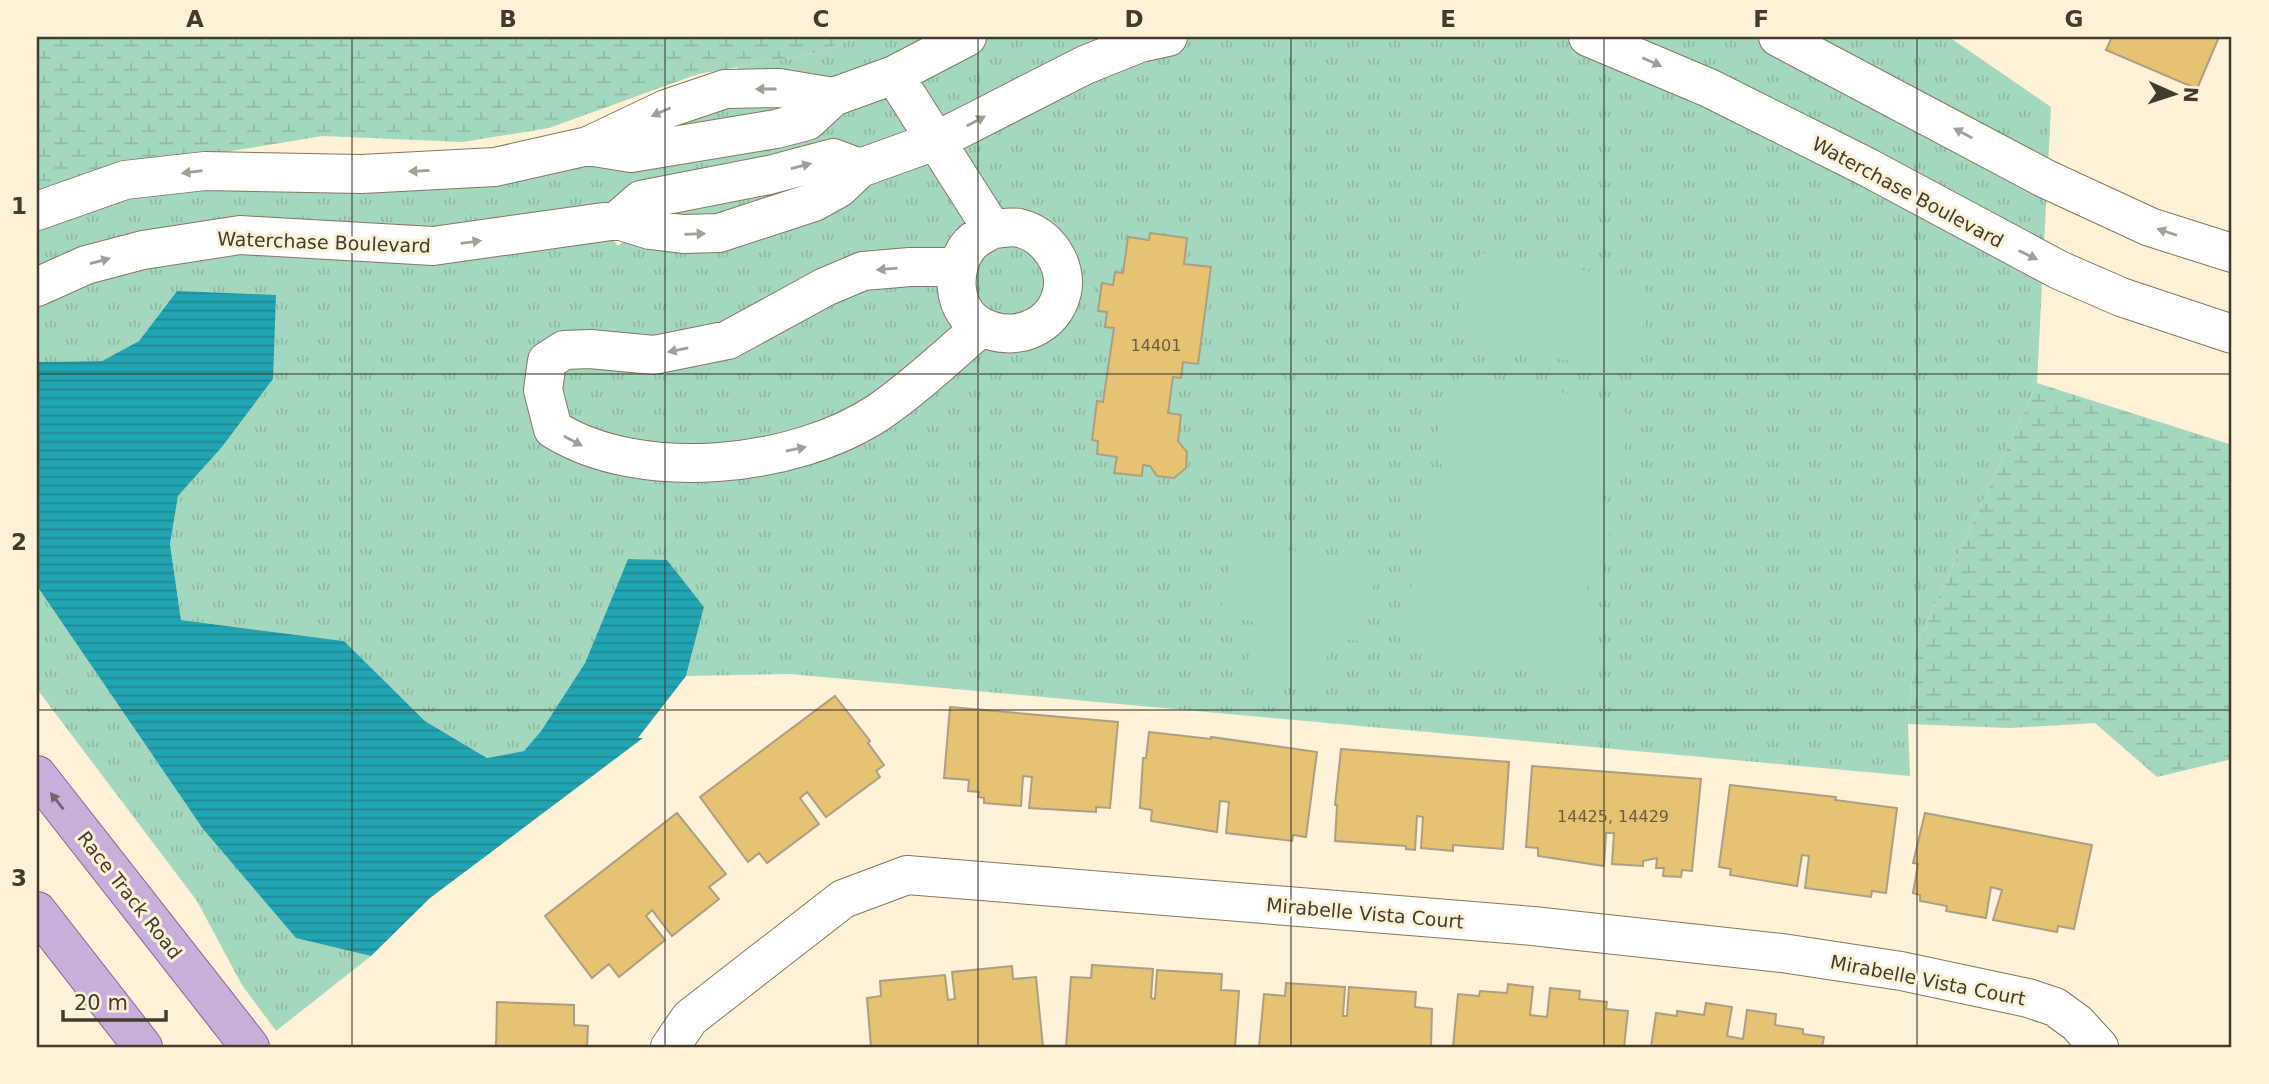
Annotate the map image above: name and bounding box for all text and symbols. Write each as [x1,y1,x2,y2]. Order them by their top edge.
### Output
text: A [186,6,204,32]
text: B [499,6,517,32]
text: C [813,6,829,32]
text: D [1124,6,1144,32]
text: E [1440,6,1456,32]
text: F [1753,6,1769,32]
text: G [2065,6,2083,32]
one-way arrow [1641,57,1662,68]
north arrow [2140,60,2210,130]
one-way arrow [755,83,777,94]
text: N [2180,86,2202,103]
one-way arrow [651,106,671,118]
one-way arrow [966,116,986,127]
one-way arrow [1953,128,1973,139]
street label: Waterchase Boulevard [1809,132,2007,252]
one-way arrow [790,160,812,171]
one-way arrow [408,166,430,177]
one-way arrow [181,167,203,178]
text: 1 [11,193,27,219]
street label: Waterchase Boulevard [217,227,431,257]
one-way arrow [2157,227,2178,237]
one-way arrow [684,228,706,239]
one-way arrow [460,236,482,247]
one-way arrow [2018,249,2038,261]
one-way arrow [89,255,111,266]
one-way arrow [876,263,898,274]
house number: 14401 [1131,336,1181,355]
one-way arrow [667,345,689,356]
one-way arrow [563,435,583,447]
one-way arrow [785,443,807,454]
text: 2 [11,529,27,555]
one-way arrow [49,792,64,810]
house number: 14425, 14429 [1557,807,1669,826]
street label: Race Track Road [73,827,187,963]
text: 3 [11,865,27,891]
street label: Mirabelle Vista Court [1265,893,1465,933]
street label: Mirabelle Vista Court [1829,950,2027,1010]
scale bar [63,979,166,1023]
text: 20 m [74,991,128,1015]

